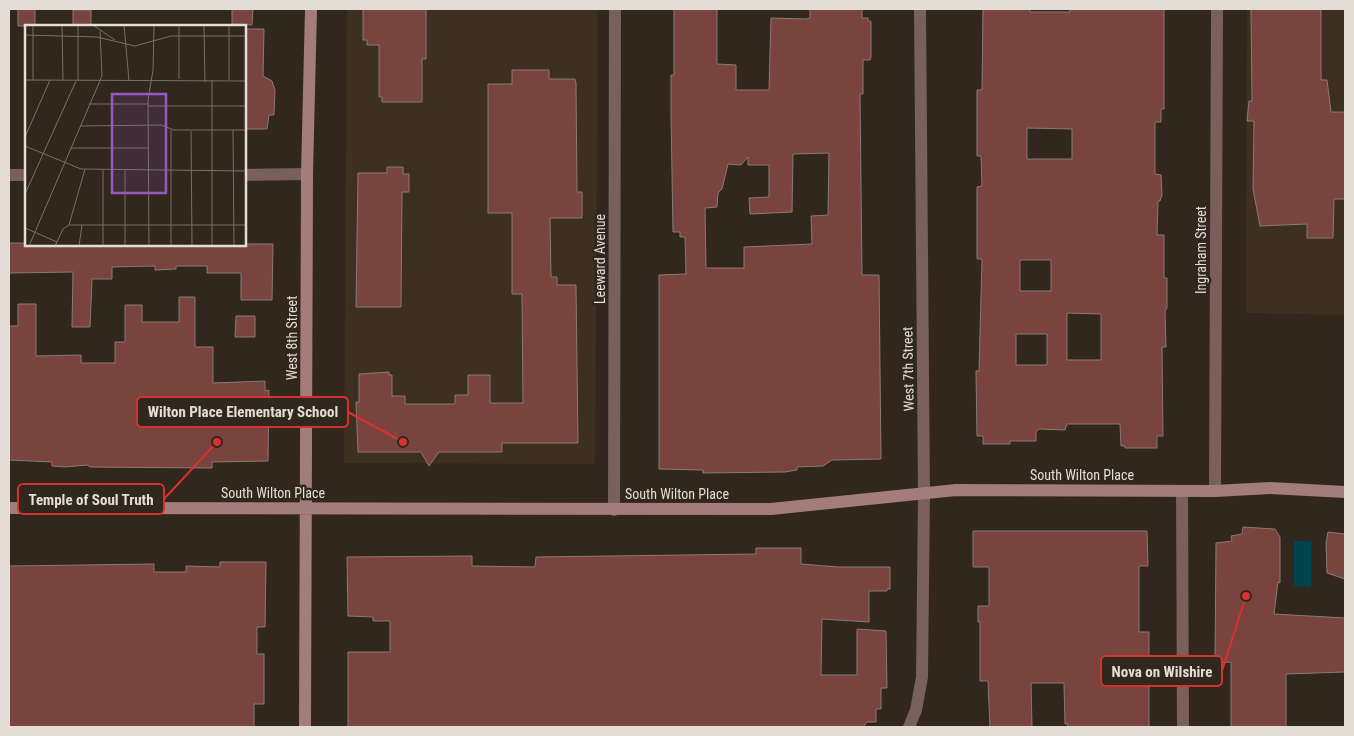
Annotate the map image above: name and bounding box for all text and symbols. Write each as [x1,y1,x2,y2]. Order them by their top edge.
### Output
inset map [25,25,246,246]
street label: Ingraham Street [1193,206,1209,294]
street label: Leeward Avenue [592,213,608,304]
street label: West 8th Street [284,296,300,380]
street label: West 7th Street [899,327,917,411]
callout: Wilton Place Elementary School [137,397,348,427]
text: Wilton Place Elementary School [148,403,338,421]
street label: South Wilton Place [1030,467,1134,483]
callout: Temple of Soul Truth [18,484,164,514]
street label: South Wilton Place [221,485,325,501]
street label: South Wilton Place [625,486,729,502]
text: Temple of Soul Truth [28,491,154,509]
callout: Nova on Wilshire [1101,656,1222,686]
text: Nova on Wilshire [1112,663,1212,681]

